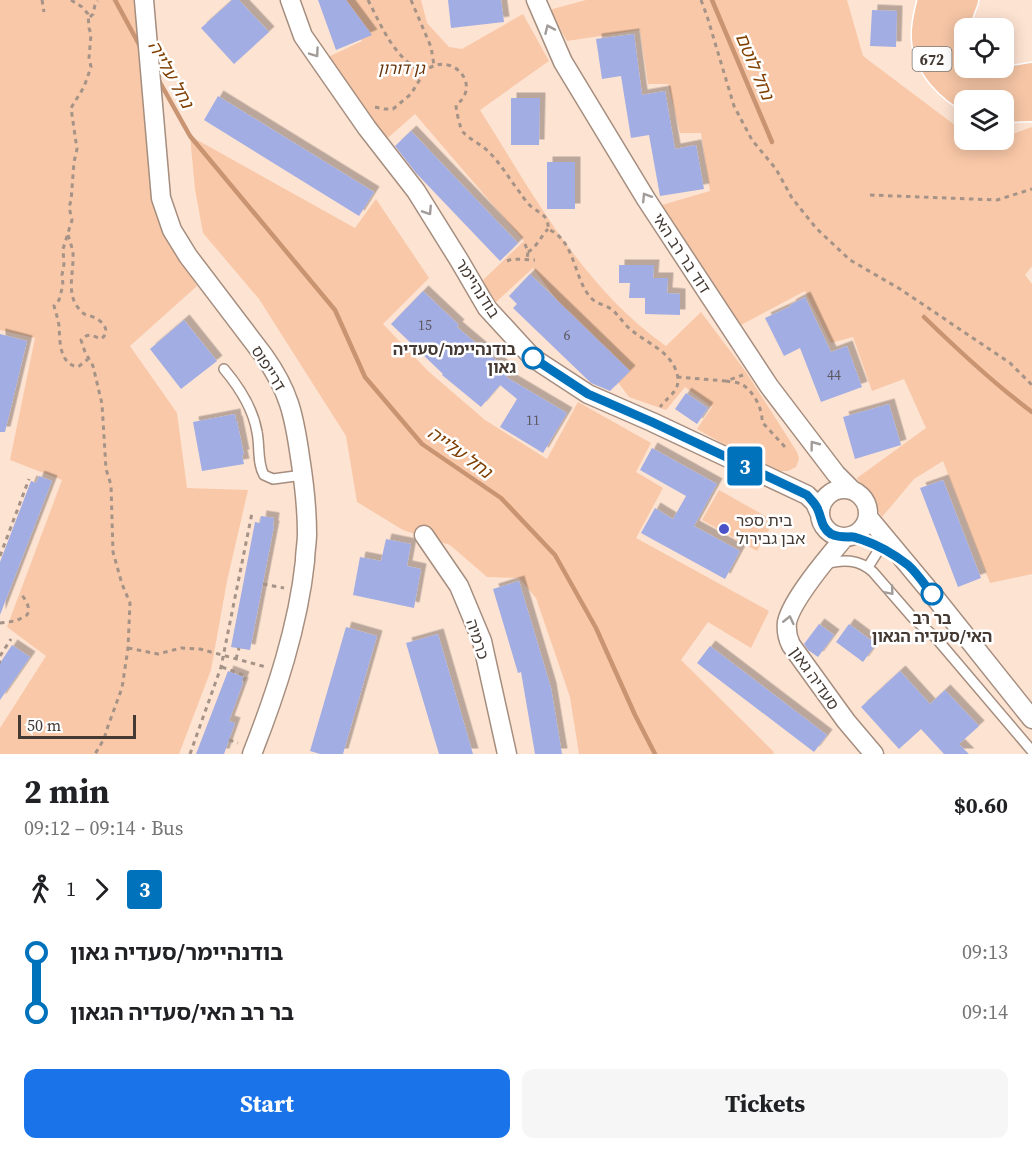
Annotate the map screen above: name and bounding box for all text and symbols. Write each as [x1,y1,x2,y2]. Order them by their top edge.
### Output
map controls [954,18,1014,150]
button: locate [954,18,1014,78]
one-way arrow [544,24,556,35]
water label: נחל לוטם [730,29,781,104]
water label: נחל עלייה [142,36,200,113]
one-way arrow [308,46,319,57]
road number: 672 [912,47,952,71]
park label: גן דורון [378,57,425,79]
button: layers [954,90,1014,150]
one-way arrow [641,193,653,203]
one-way arrow [421,204,432,215]
street label: דוד בר רב האי [648,208,716,298]
street label: בודנהיימר [451,254,505,322]
house number: 15 [418,315,432,335]
house number: 6 [564,325,571,345]
place label: בודנהיימר/סעדיה גאון [393,338,516,378]
street label: דרייפוס [246,341,292,395]
marker: בודנהיימר/סעדיה גאון [522,347,544,369]
house number: 44 [827,365,841,385]
house number: 11 [526,410,540,430]
water label: נחל עלייה [423,420,498,485]
one-way arrow [810,441,821,452]
line badge: 3 [726,446,765,486]
text: 3 [739,452,751,481]
place label: בית ספר אבן גבירול [736,509,805,549]
marker: בית ספר אבן גבירול [717,522,731,536]
marker: בר רב האי/סעדיה הגאון [921,583,943,605]
one-way arrow [883,584,894,595]
place label: בר רב האי/סעדיה הגאון [872,607,992,647]
one-way arrow [782,615,795,625]
street label: כרמיה [461,616,495,662]
street label: סעדיה גאון [785,642,845,714]
scale bar [18,712,136,740]
text: 50 m [27,714,61,736]
text: 2 min [24,769,110,814]
text: $0.60 [954,790,1008,820]
text: 09:12 – 09:14 · Bus [24,814,183,842]
icon: walk [24,873,57,906]
icon: forward [85,873,118,906]
text: 1 [66,875,76,903]
text: 3 [139,875,150,904]
text: בודנהיימר/סעדיה גאון [70,937,283,967]
text: 09:13 [962,938,1008,966]
text: בר רב האי/סעדיה הגאון [70,997,294,1027]
text: 09:14 [962,998,1008,1026]
button: Start [24,1069,510,1138]
button: Tickets [522,1069,1008,1138]

